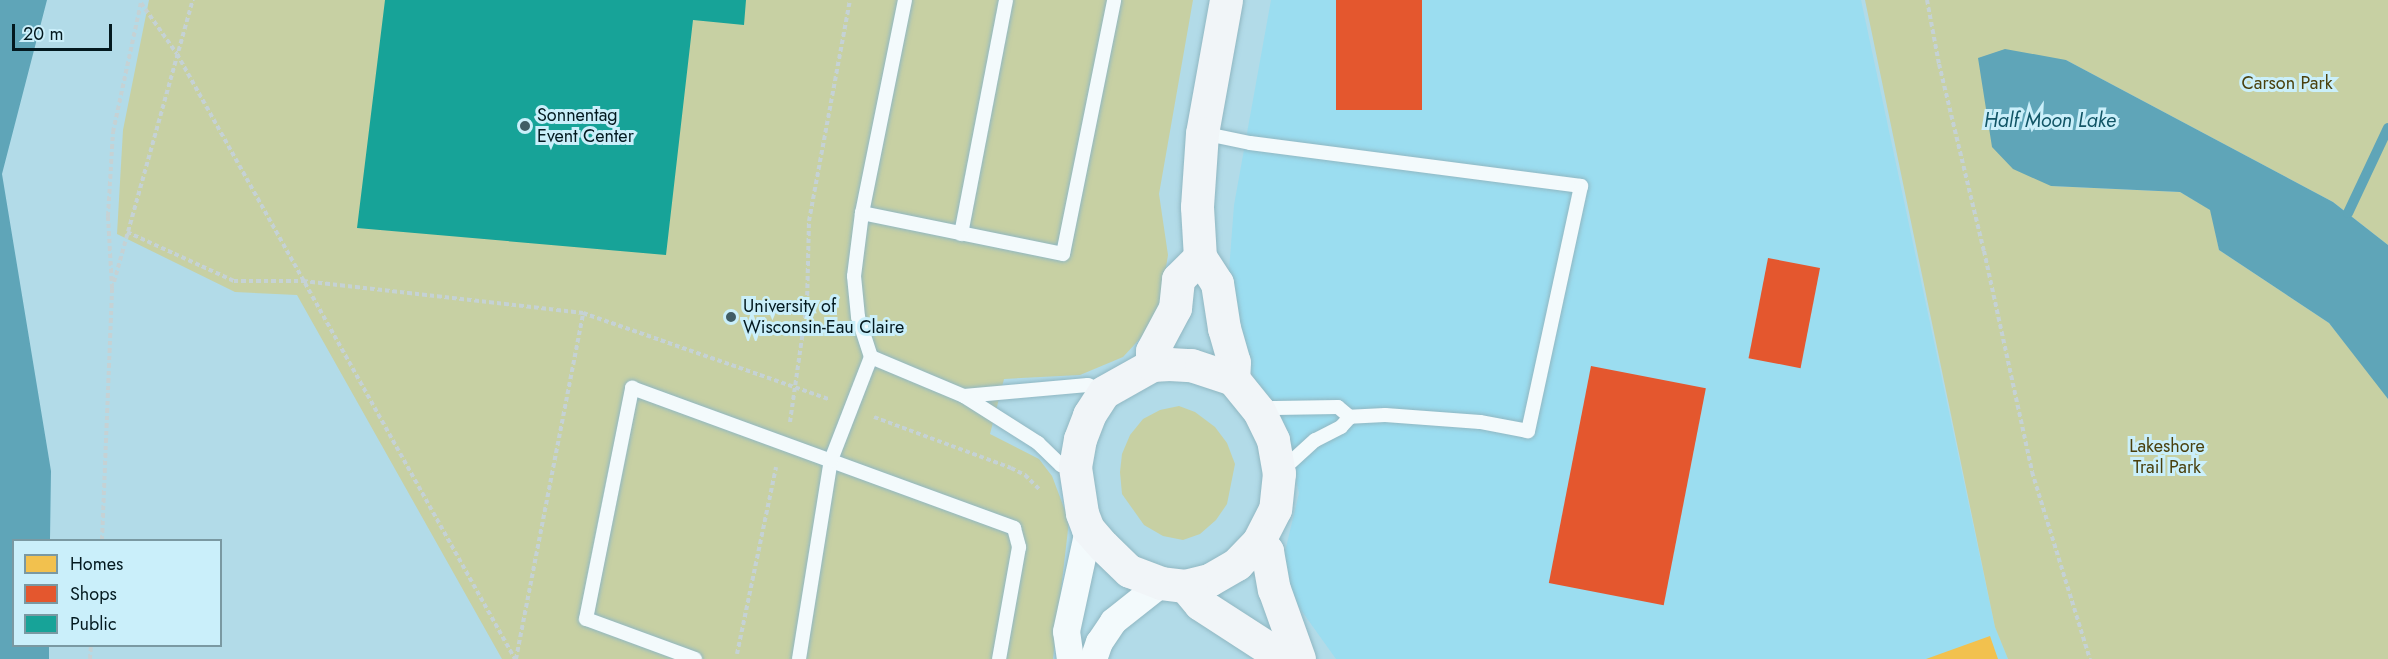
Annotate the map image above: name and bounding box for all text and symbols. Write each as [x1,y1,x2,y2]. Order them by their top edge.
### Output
scale bar [15,12,116,50]
text: 20 m [23,21,63,47]
park label: Carson Park [2241,72,2333,94]
place label: Sonnentag Event Center [537,105,634,148]
water label: Half Moon Lake [1984,108,2116,132]
marker: Sonnentag Event Center [518,119,532,133]
place label: University of Wisconsin-Eau Claire [743,296,904,338]
marker: University of Wisconsin-Eau Claire [724,310,738,324]
park label: Lakeshore Trail Park [2129,436,2205,478]
legend [12,539,222,647]
text: Homes [70,551,123,577]
text: Shops [70,581,117,607]
text: Public [70,611,117,637]

